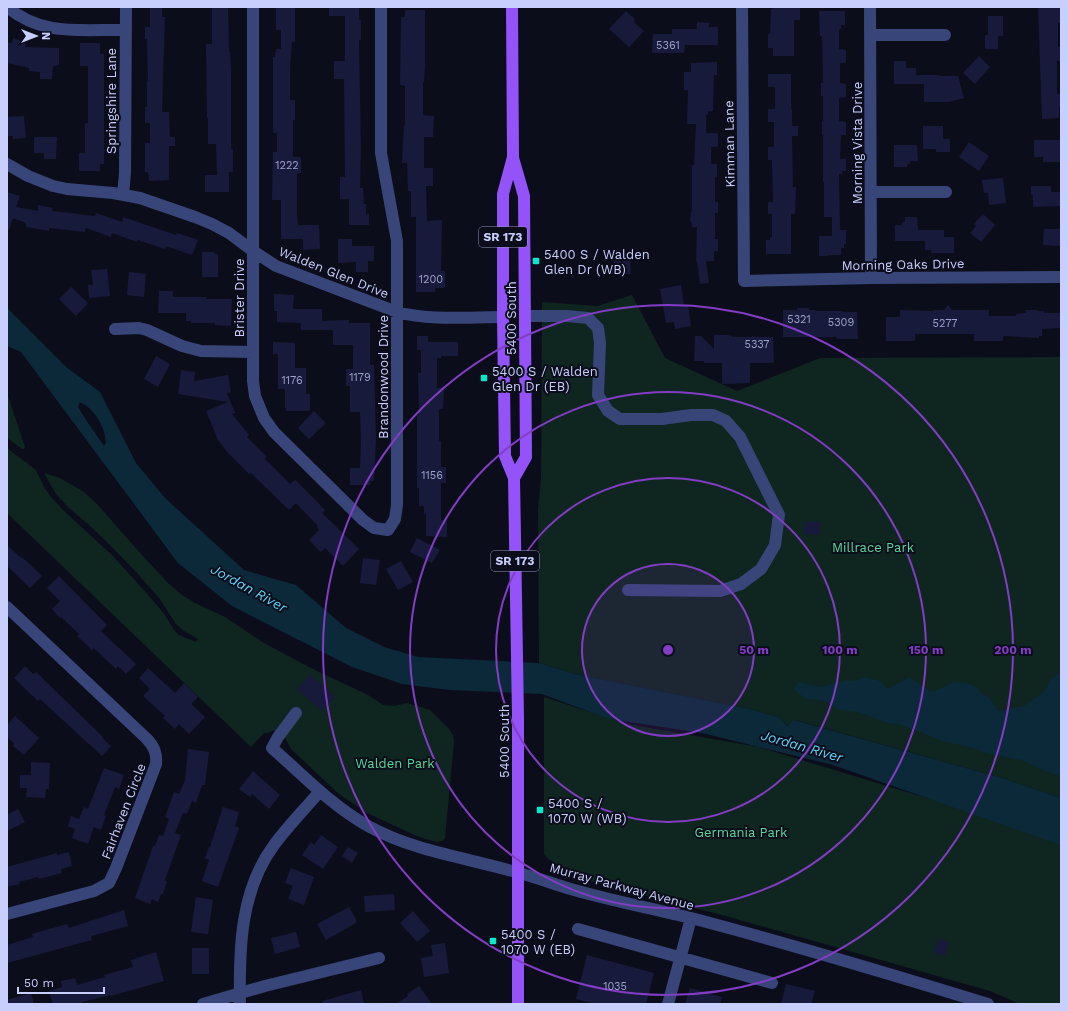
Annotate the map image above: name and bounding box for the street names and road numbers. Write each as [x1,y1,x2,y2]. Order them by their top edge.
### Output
street label: Springshire Lane [104,48,119,154]
street label: Morning Vista Drive [850,82,865,204]
street label: Kimman Lane [721,100,738,188]
road number: SR 173 [479,227,527,247]
street label: Walden Glen Drive [277,244,391,301]
street label: Morning Oaks Drive [841,256,965,273]
street label: Brister Drive [232,259,247,337]
street label: 5400 South [504,281,519,355]
street label: Brandonwood Drive [376,315,391,439]
road number: SR 173 [491,551,539,571]
street label: 5400 South [497,704,512,778]
street label: Fairhaven Circle [98,761,149,861]
street label: Murray Parkway Avenue [548,860,696,913]

